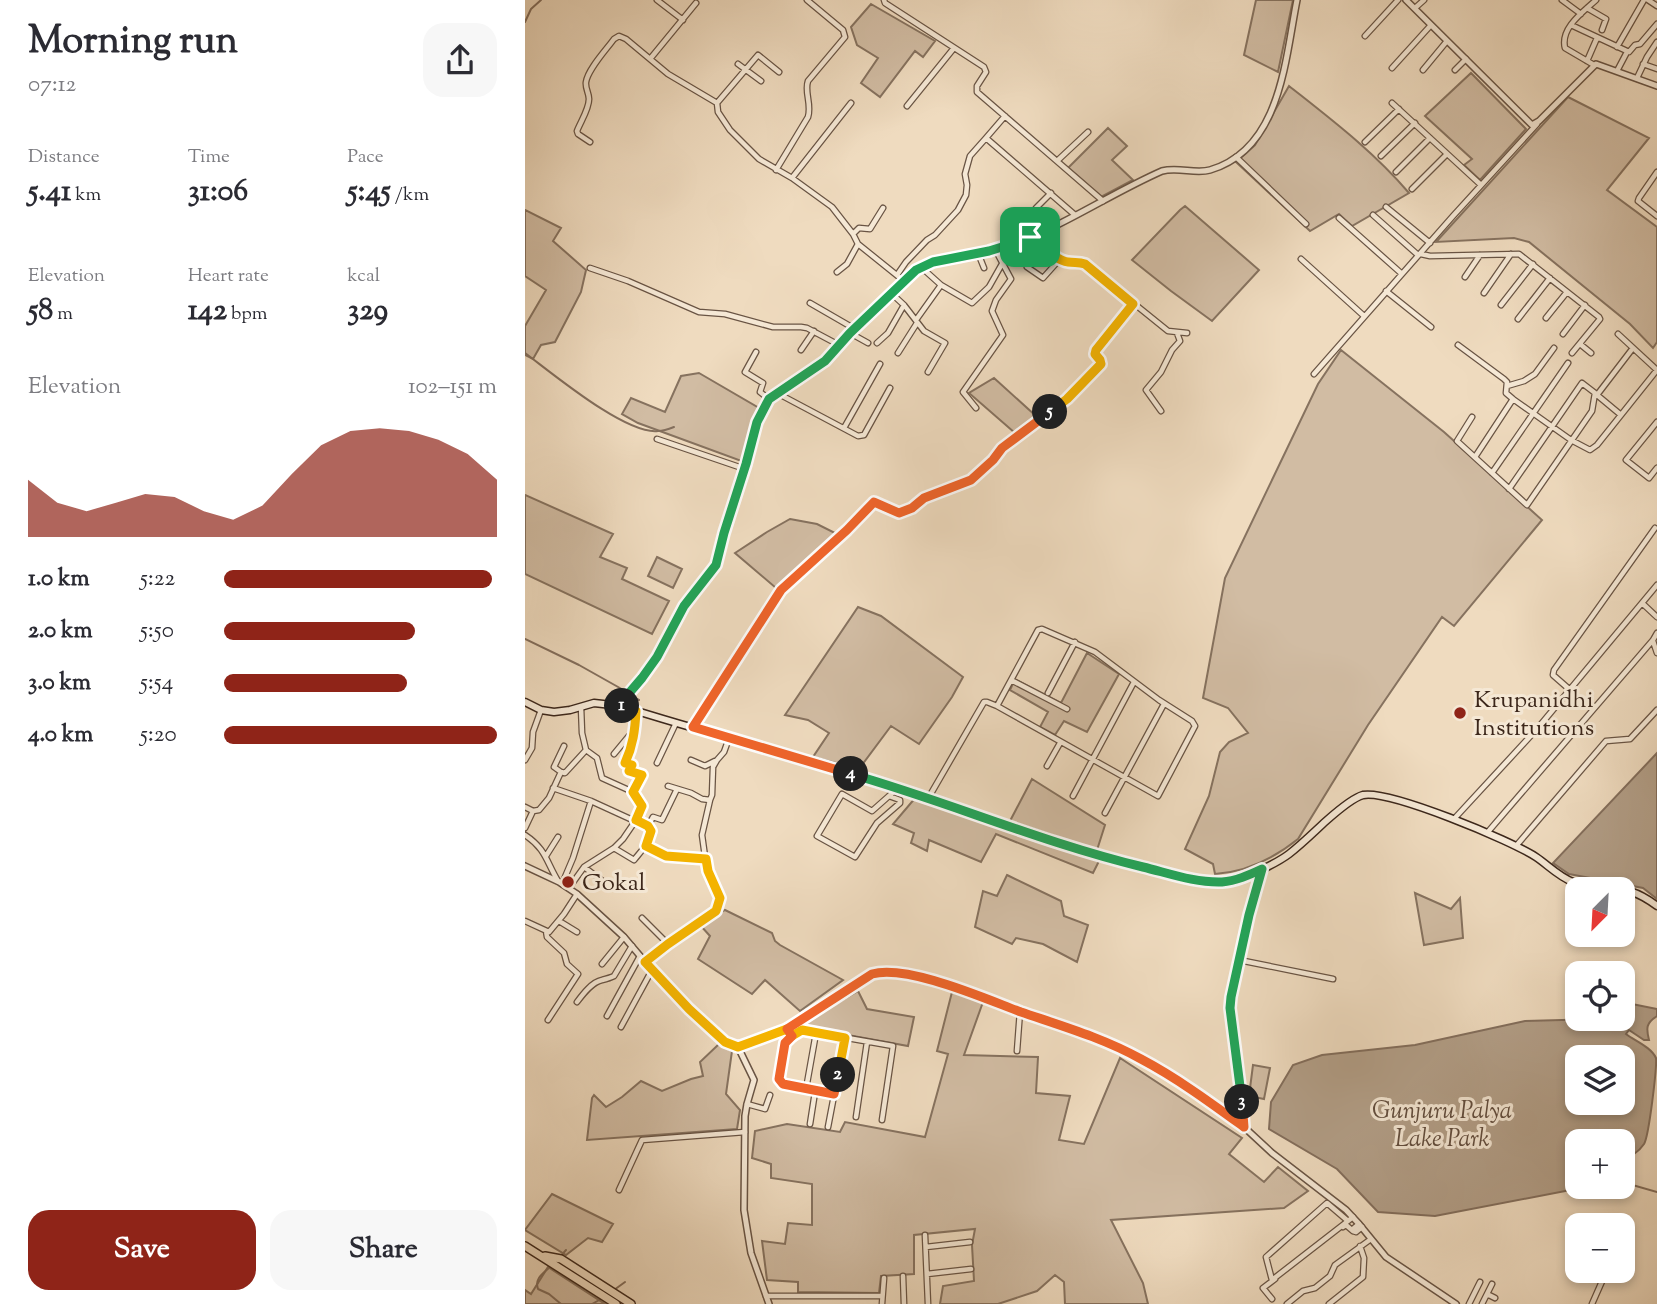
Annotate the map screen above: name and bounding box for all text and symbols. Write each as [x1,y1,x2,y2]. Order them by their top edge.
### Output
text: Morning run [28,16,238,70]
button: share [423,23,497,97]
text: 07:12 [28,69,76,102]
text: Distance [28,144,100,171]
text: Time [188,144,230,171]
text: Pace [347,144,384,171]
text: 5.41 [28,171,71,214]
text: 31:06 [188,171,248,214]
text: 5:45 [347,171,391,214]
text: km [71,182,101,209]
text: /km [391,182,429,209]
pin [1000,207,1060,267]
icon: arrive [1011,218,1049,256]
text: Elevation [28,263,105,290]
text: Heart rate [188,263,269,290]
text: kcal [347,263,380,290]
text: 58 [28,290,53,333]
text: 142 [188,290,227,333]
text: 329 [347,290,388,333]
text: m [53,301,73,328]
text: bpm [227,301,268,328]
text: Elevation [28,371,121,404]
text: 102–151 m [408,371,497,404]
pin: 5 [1033,394,1067,430]
text: 5 [1046,398,1053,425]
text: 1.0 km [28,563,90,596]
text: 5:22 [140,563,175,596]
text: 2.0 km [28,615,93,648]
text: 5:50 [140,615,174,648]
text: 3.0 km [28,667,91,700]
text: 5:54 [140,667,173,700]
place label: Krupanidhi Institutions [1474,684,1594,746]
pin: 1 [605,688,639,724]
text: 1 [618,692,625,719]
marker: Krupanidhi Institutions [1452,705,1468,721]
text: 4.0 km [28,719,93,752]
text: 5:20 [140,719,177,752]
pin: 4 [833,756,869,792]
text: 4 [846,760,855,787]
place label: Gokal [582,867,646,901]
marker: Gokal [560,874,576,890]
north arrow [1565,877,1635,947]
map controls [1565,877,1635,1283]
button: locate [1565,961,1635,1031]
button: layers [1565,1045,1635,1115]
pin: 2 [821,1058,855,1092]
text: 2 [833,1061,842,1088]
pin: 3 [1225,1084,1259,1120]
text: 3 [1238,1088,1245,1115]
park label: Gunjuru Palya Lake Park [1372,1095,1512,1157]
button: + [1565,1129,1635,1199]
button: Save [28,1210,256,1290]
button: Share [270,1210,497,1290]
button: − [1565,1213,1635,1283]

